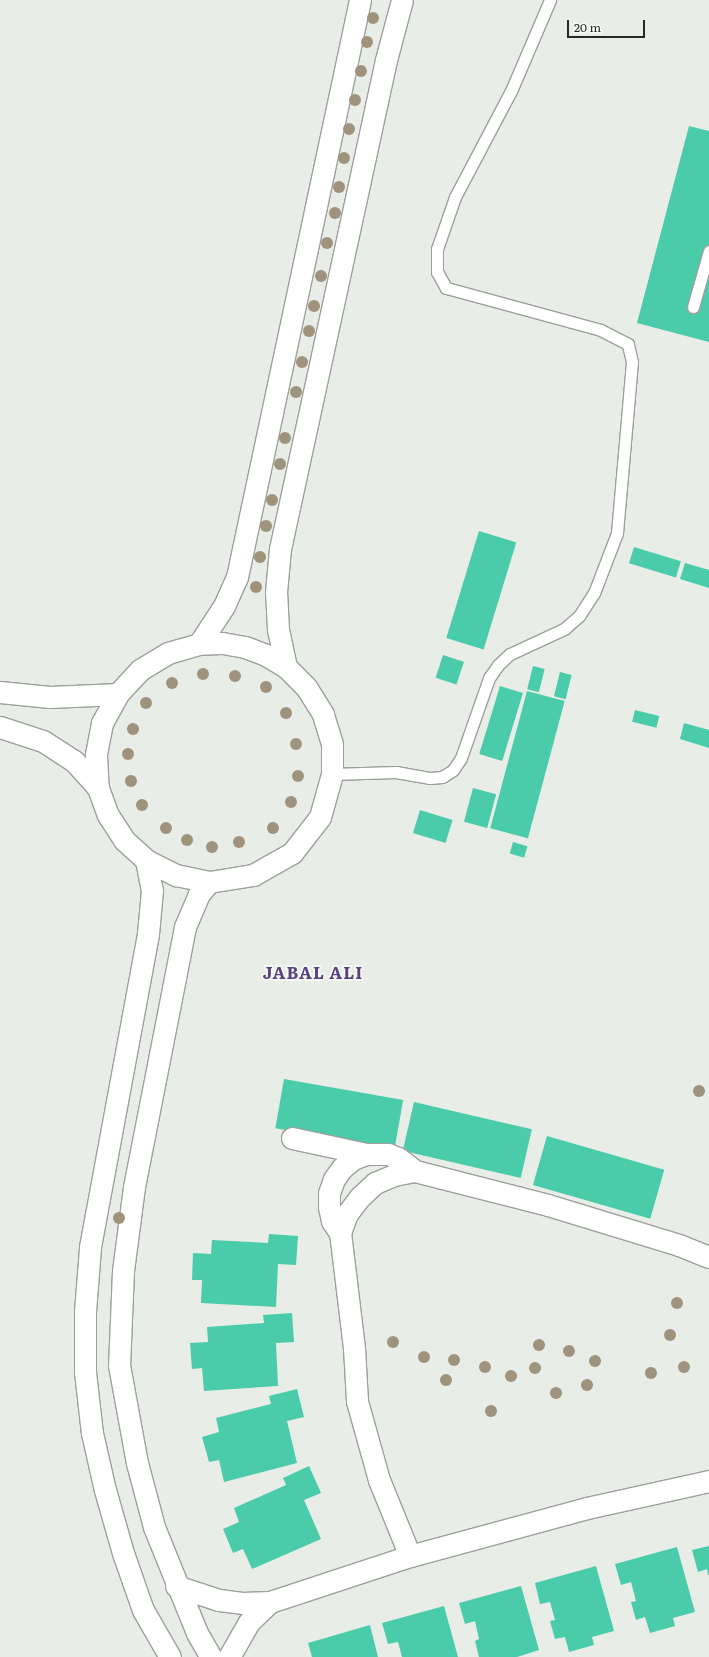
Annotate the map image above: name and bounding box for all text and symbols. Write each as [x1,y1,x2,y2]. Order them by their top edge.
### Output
scale bar [569,12,647,38]
text: 20 m [574,18,601,36]
district label: JABAL ALI [263,962,363,982]

